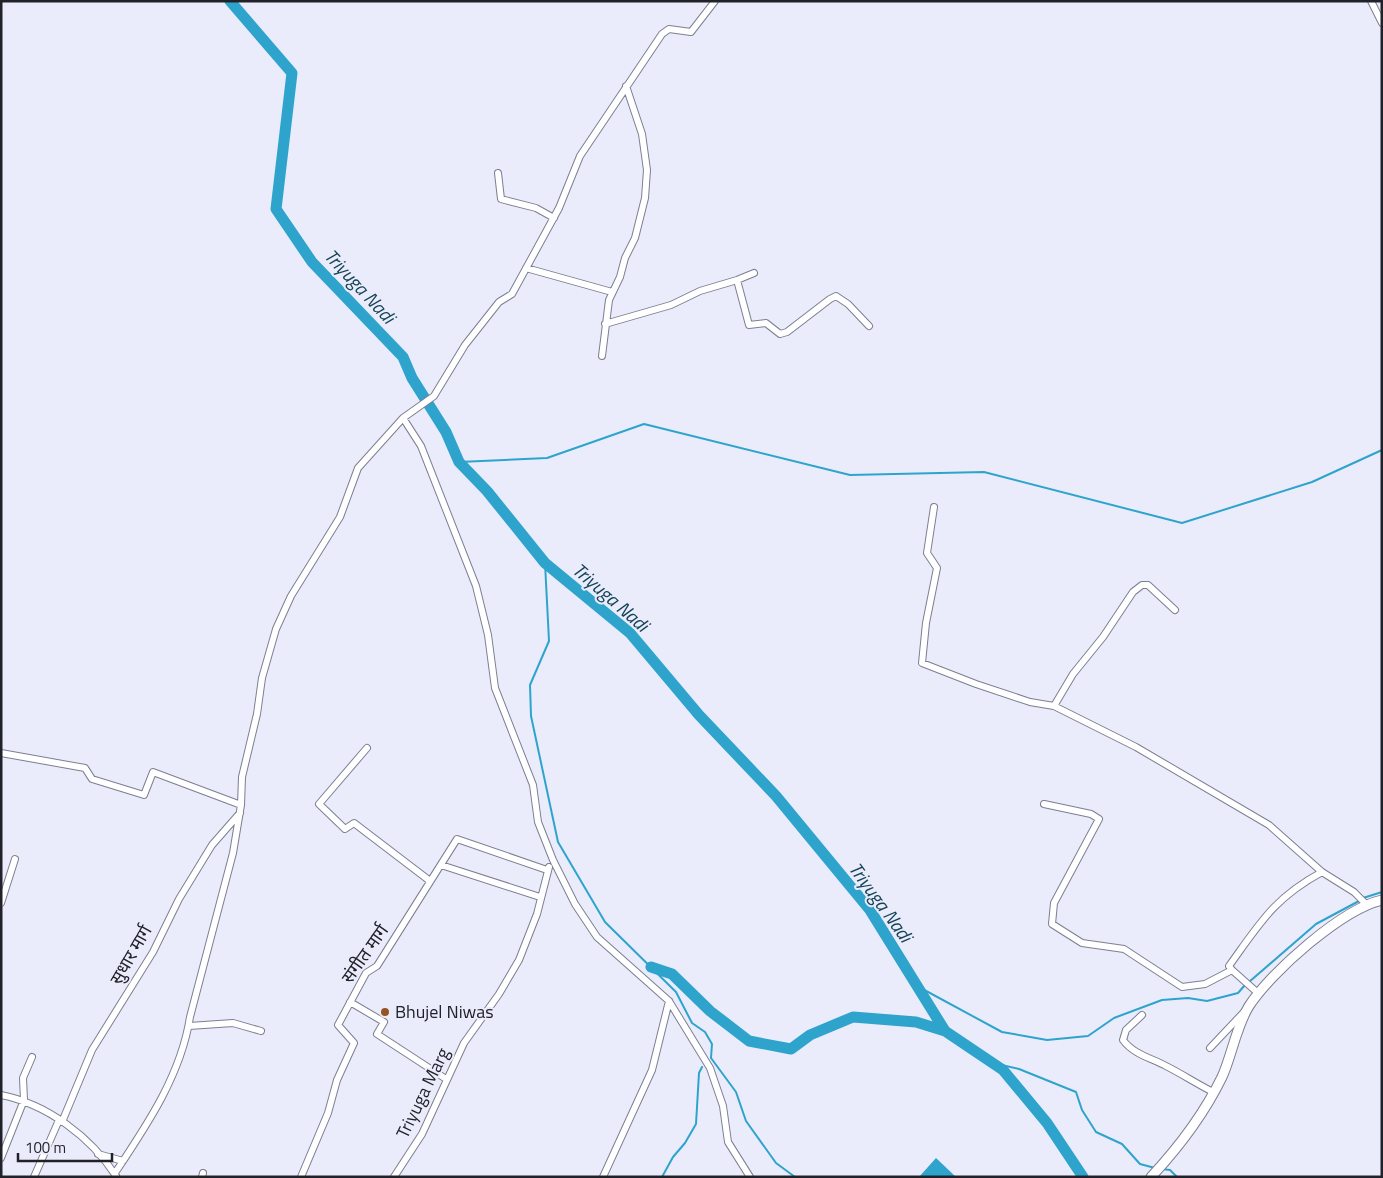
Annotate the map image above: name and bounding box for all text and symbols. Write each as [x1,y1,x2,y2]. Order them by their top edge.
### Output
water label: Triyuga Nadi [318,242,404,331]
water label: Triyuga Nadi [567,555,657,639]
water label: Triyuga Nadi [842,856,922,950]
street label: संगीत मार्ग [334,918,395,989]
street label: सुधार मार्ग [103,919,159,990]
place label: Bhujel Niwas [395,998,494,1025]
marker: Bhujel Niwas [379,1006,391,1018]
street label: Triyuga Marg [389,1043,456,1143]
scale bar [18,1130,111,1162]
text: 100 m [25,1136,66,1159]

